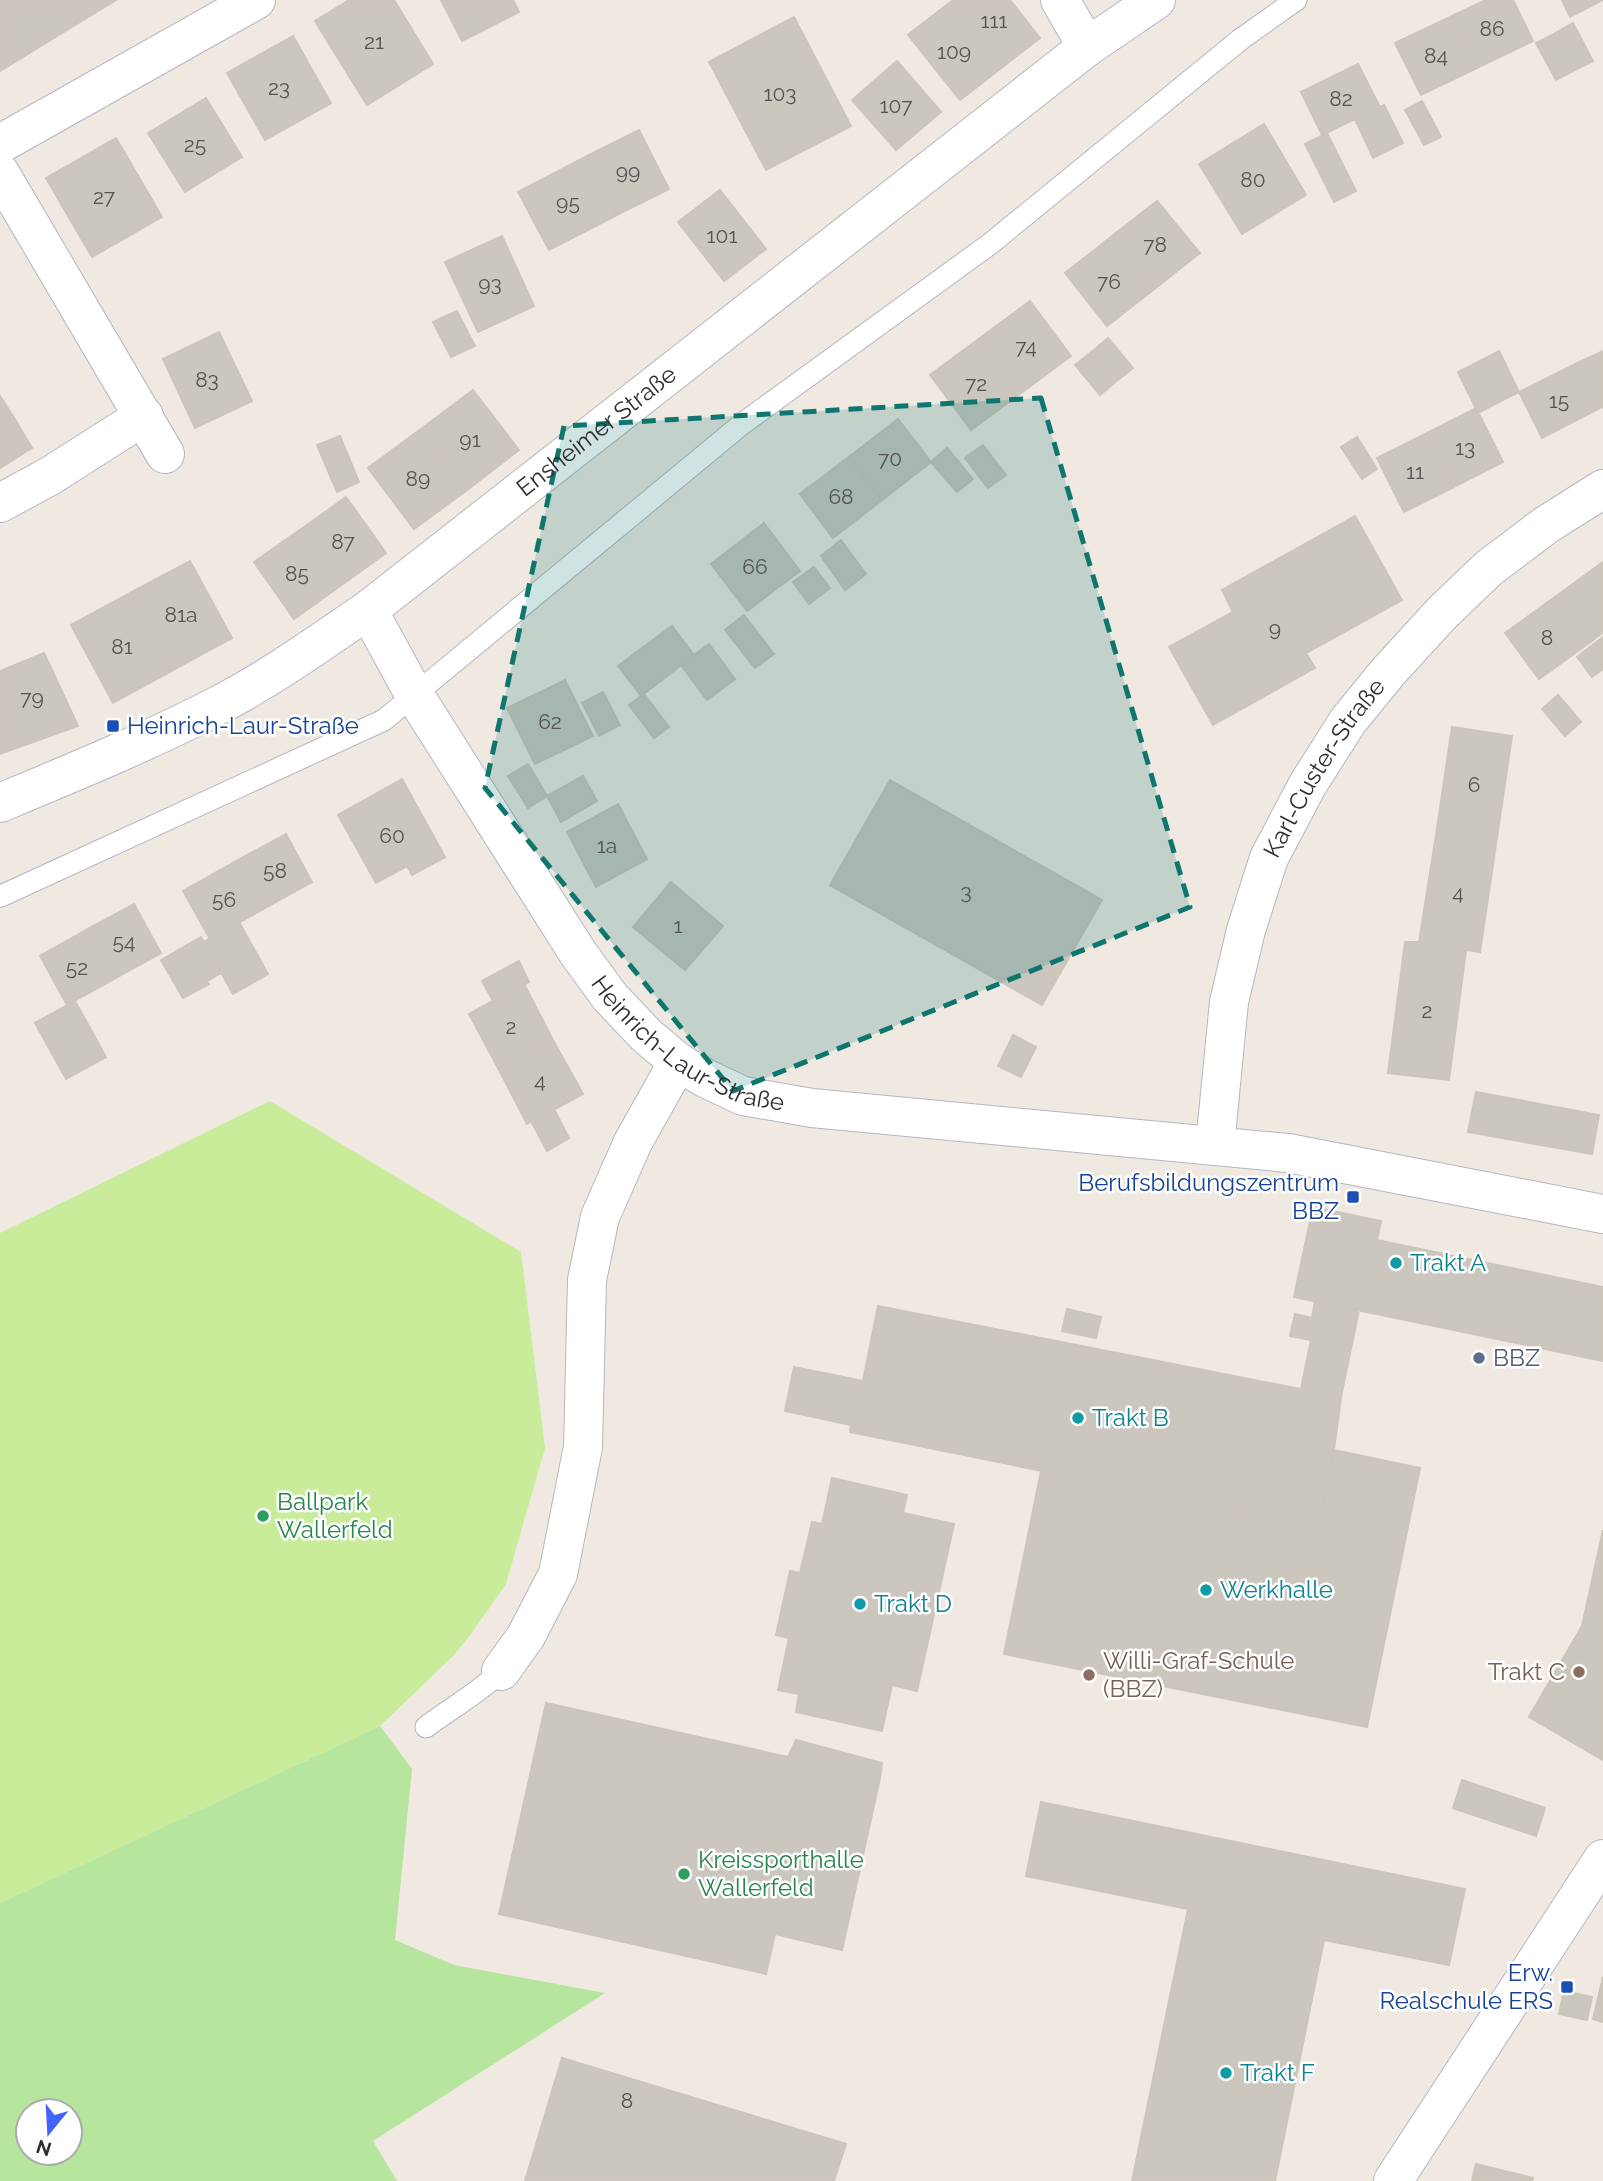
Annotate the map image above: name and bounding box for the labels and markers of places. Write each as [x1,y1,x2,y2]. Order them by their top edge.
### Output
place label: Heinrich-Laur-Straße [127,711,359,740]
marker: Heinrich-Laur-Straße [105,718,121,734]
place label: Berufsbildungszentrum BBZ [1078,1168,1339,1225]
marker: Berufsbildungszentrum BBZ [1345,1189,1361,1205]
place label: Trakt A [1410,1248,1486,1277]
marker: Trakt A [1388,1255,1404,1271]
place label: BBZ [1493,1343,1540,1372]
marker: BBZ [1471,1350,1487,1366]
place label: Trakt B [1092,1403,1169,1432]
marker: Trakt B [1070,1410,1086,1426]
place label: Ballpark Wallerfeld [277,1487,393,1544]
marker: Ballpark Wallerfeld [255,1508,271,1524]
place label: Werkhalle [1220,1575,1333,1604]
marker: Werkhalle [1198,1582,1214,1598]
place label: Trakt D [874,1589,952,1618]
marker: Trakt D [852,1596,868,1612]
place label: Willi-Graf-Schule (BBZ) [1103,1646,1294,1703]
place label: Trakt C [1488,1657,1565,1686]
marker: Trakt C [1571,1664,1587,1680]
marker: Willi-Graf-Schule (BBZ) [1081,1667,1097,1683]
place label: Kreissporthalle Wallerfeld [698,1845,864,1902]
marker: Kreissporthalle Wallerfeld [676,1866,692,1882]
place label: Erw. Realschule ERS [1379,1958,1553,2015]
marker: Erw. Realschule ERS [1559,1979,1575,1995]
place label: Trakt F [1240,2058,1315,2087]
marker: Trakt F [1218,2065,1234,2081]

